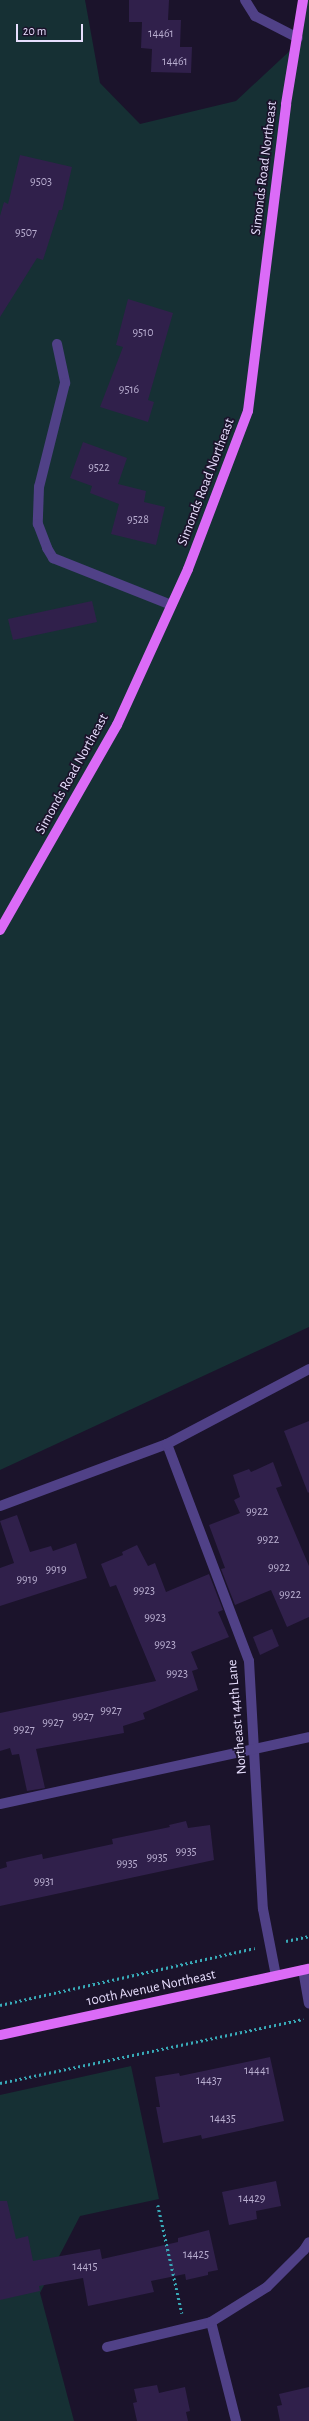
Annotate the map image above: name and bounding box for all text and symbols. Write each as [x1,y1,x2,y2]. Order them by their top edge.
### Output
scale bar [18,16,85,42]
text: 20 m [23,25,46,37]
house number: 14461 [148,27,174,41]
house number: 14461 [162,55,188,69]
street label: Simonds Road Northeast [247,100,281,236]
house number: 9503 [30,175,52,189]
house number: 9507 [15,226,37,240]
house number: 9510 [132,326,154,340]
house number: 9516 [119,383,139,397]
street label: Simonds Road Northeast [174,416,238,548]
house number: 9522 [88,461,110,475]
house number: 9528 [127,513,149,527]
street label: Simonds Road Northeast [32,711,112,837]
house number: 9922 [246,1505,268,1519]
house number: 9922 [257,1533,279,1547]
house number: 9922 [268,1561,290,1575]
house number: 9919 [45,1563,67,1577]
house number: 9919 [16,1573,38,1587]
house number: 9923 [133,1584,155,1598]
house number: 9922 [279,1588,301,1602]
house number: 9923 [144,1611,166,1625]
house number: 9923 [154,1638,176,1652]
street label: Northeast 144th Lane [224,1659,250,1775]
house number: 9923 [166,1667,188,1681]
house number: 9927 [100,1704,122,1718]
house number: 9927 [72,1710,94,1724]
house number: 9927 [42,1716,64,1730]
house number: 9927 [13,1723,35,1737]
house number: 9935 [175,1845,197,1859]
house number: 9935 [146,1851,168,1865]
house number: 9935 [116,1857,138,1871]
house number: 9931 [34,1875,54,1889]
street label: 100th Avenue Northeast [85,1966,217,2010]
house number: 14441 [244,2064,270,2078]
house number: 14437 [196,2074,222,2088]
house number: 14435 [210,2112,236,2126]
house number: 14429 [239,2192,265,2206]
house number: 14425 [183,2248,209,2262]
house number: 14415 [73,2260,97,2274]

